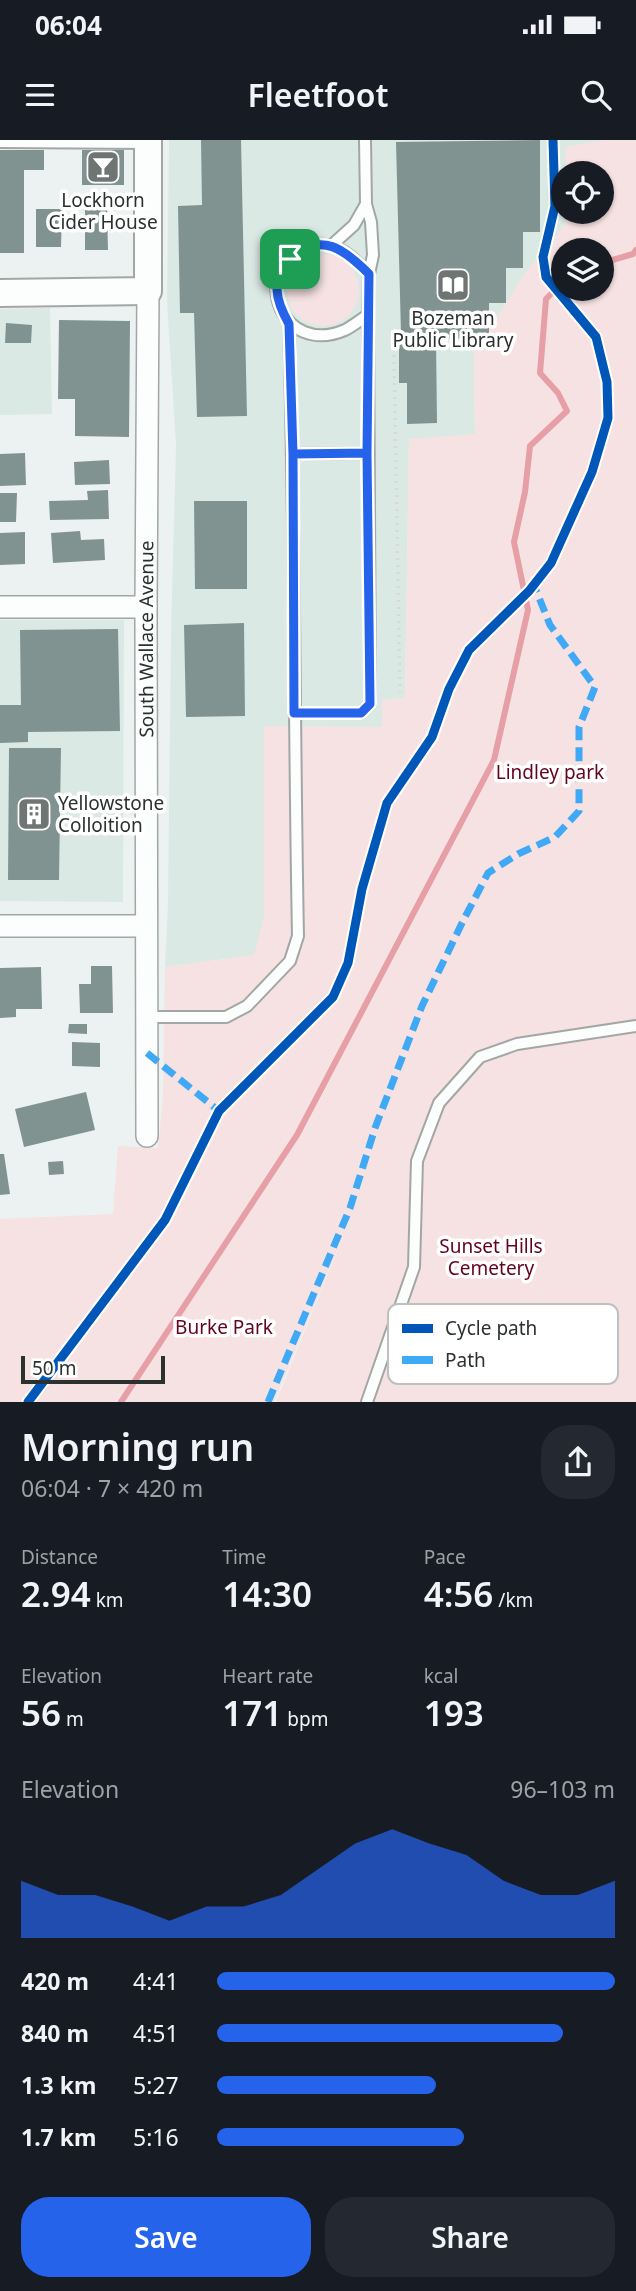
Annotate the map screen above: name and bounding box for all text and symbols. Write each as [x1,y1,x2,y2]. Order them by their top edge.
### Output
text: 06:04 [35,7,102,43]
text: Fleetfoot [247,73,389,116]
icon: menu [21,76,59,114]
icon: search [577,76,615,114]
bar icon: Lockhorn Cider House [84,148,122,186]
map controls [551,161,614,301]
button: locate [551,161,614,224]
place label: Lockhorn Cider House [48,187,158,235]
pin [260,229,320,289]
button: layers [551,238,614,301]
icon: arrive [271,240,309,278]
library icon: Bozeman Public Library [434,266,472,304]
place label: Bozeman Public Library [393,305,514,353]
street label: South Wallace Avenue [133,540,159,738]
park label: Lindley park [496,759,604,785]
place label: Yellowstone Colloition [58,790,164,838]
building icon: Yellowstone Colloition [15,795,53,833]
park label: Sunset Hills Cemetery [439,1233,543,1281]
legend [388,1304,618,1384]
park label: Burke Park [175,1314,273,1340]
text: Cycle path [445,1315,537,1341]
text: Path [445,1347,486,1373]
scale bar [21,1353,164,1385]
text: 50 m [32,1355,76,1381]
text: Morning run [21,1420,254,1472]
button: share [541,1425,615,1499]
text: 06:04 · 7 × 420 m [21,1472,203,1504]
text: Distance [21,1544,98,1570]
text: Time [222,1544,266,1570]
text: Pace [424,1544,466,1570]
text: 2.94 [21,1570,91,1617]
text: 14:30 [222,1570,312,1617]
text: 4:56 [424,1570,493,1617]
text: km [91,1587,124,1613]
text: /km [493,1587,533,1613]
text: Elevation [21,1663,102,1689]
text: Heart rate [222,1663,313,1689]
text: kcal [424,1663,458,1689]
text: 56 [21,1689,61,1736]
text: 171 [222,1689,282,1736]
text: 193 [424,1689,484,1736]
text: m [61,1706,84,1732]
text: bpm [282,1706,328,1732]
text: Elevation [21,1773,119,1805]
text: 96–103 m [510,1773,615,1805]
text: 420 m [21,1965,89,1997]
text: 4:41 [133,1965,179,1997]
text: 840 m [21,2017,89,2049]
text: 4:51 [133,2017,179,2049]
text: 1.3 km [21,2069,96,2101]
text: 5:27 [133,2069,179,2101]
text: 1.7 km [21,2121,96,2153]
text: 5:16 [133,2121,179,2153]
button: Save [21,2197,311,2277]
button: Share [325,2197,615,2277]

